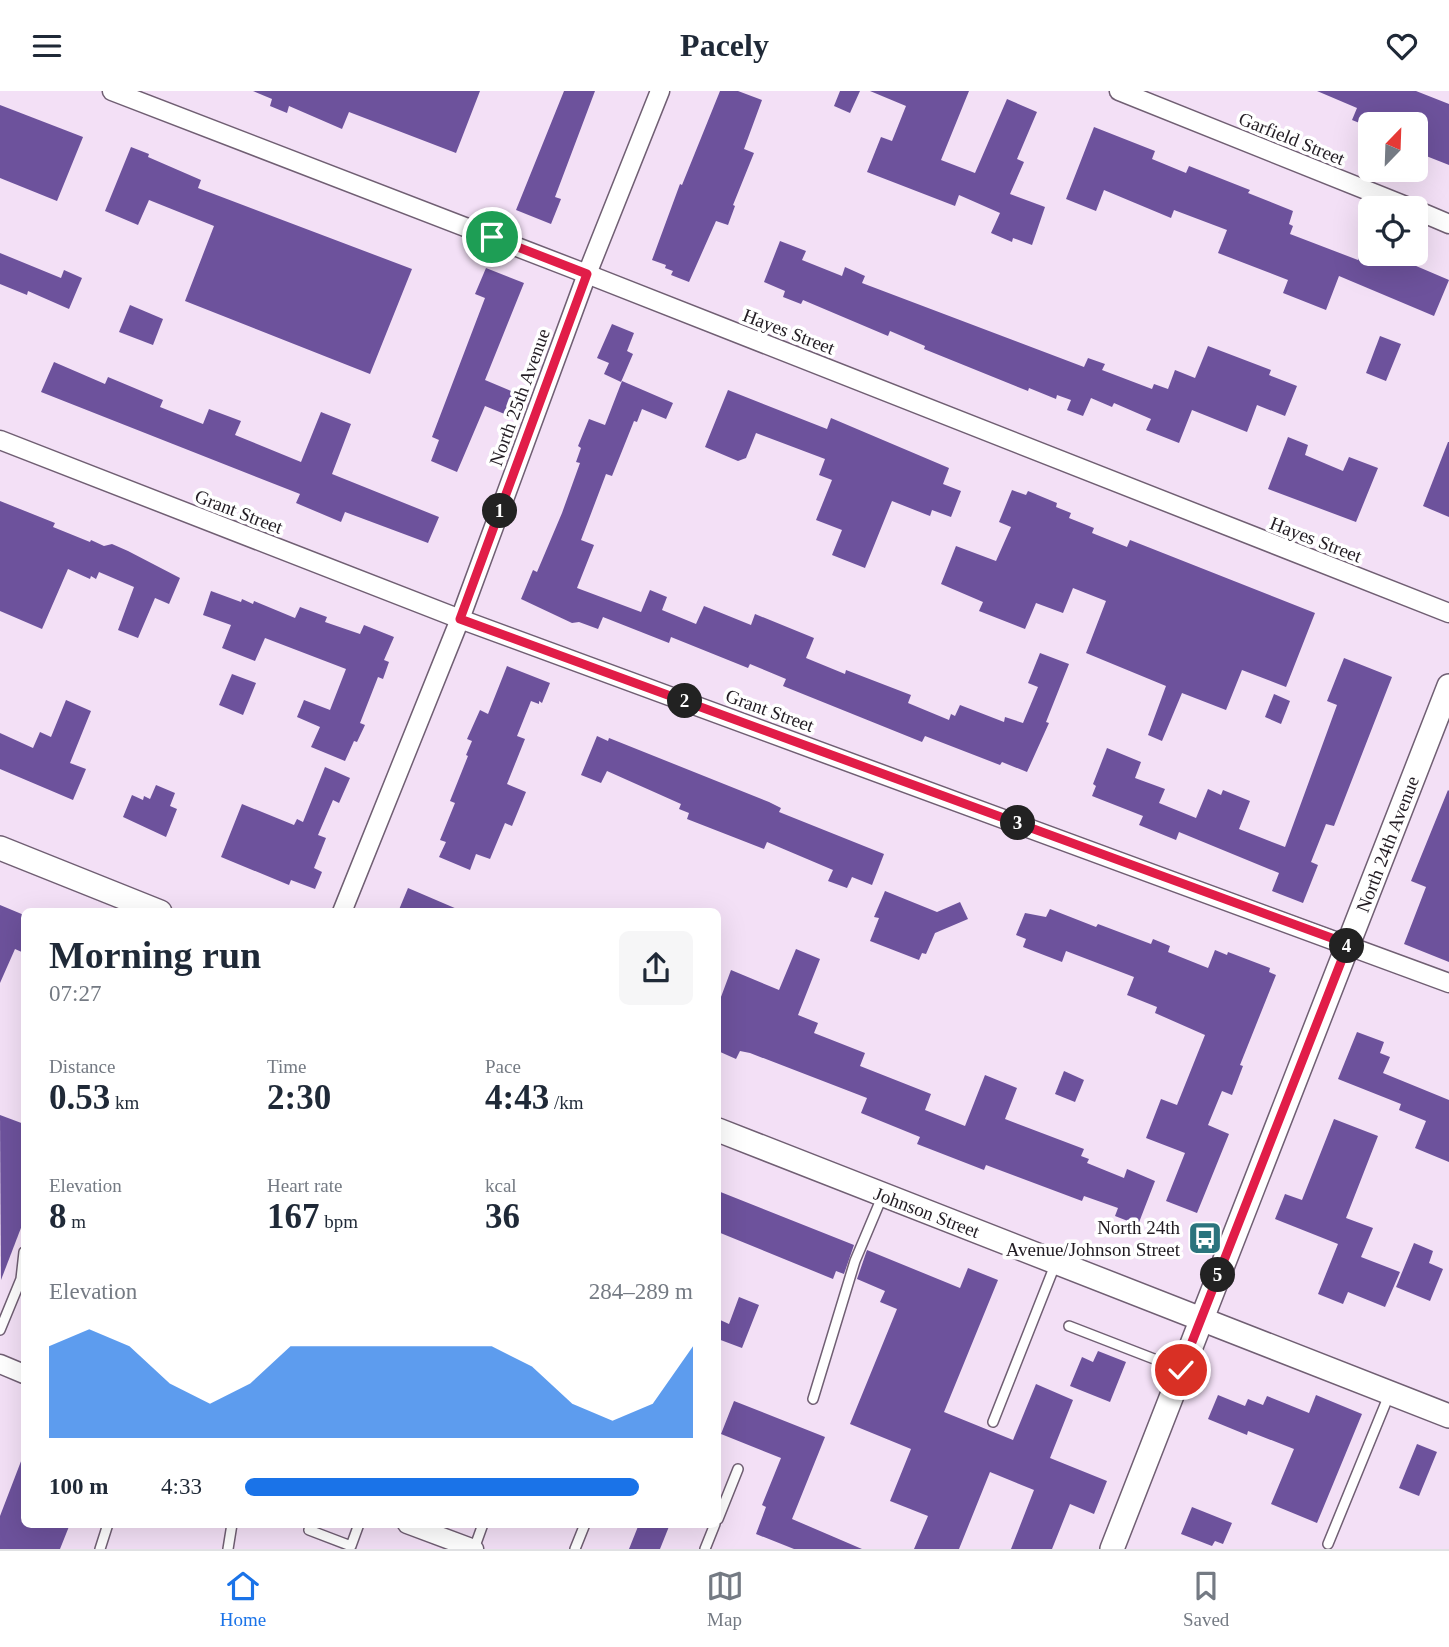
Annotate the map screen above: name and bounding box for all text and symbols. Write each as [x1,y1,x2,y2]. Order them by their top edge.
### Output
icon: menu [28,27,66,65]
text: Pacely [680,27,769,63]
icon: heart [1383,27,1421,65]
street label: Garfield Street [1236,108,1349,170]
north arrow [1358,112,1428,182]
map controls [1358,112,1428,266]
button: locate [1358,196,1428,266]
pin [462,207,522,267]
icon: arrive [473,218,511,256]
street label: Hayes Street [740,304,838,359]
street label: North 25th Avenue [485,326,554,469]
street label: Grant Street [192,485,286,538]
pin: 1 [482,493,518,529]
text: 1 [495,500,504,521]
street label: Hayes Street [1267,512,1365,567]
pin: 2 [668,683,702,719]
street label: Grant Street [723,685,817,736]
text: 2 [680,690,689,711]
street label: North 24th Avenue [1352,773,1423,915]
pin: 3 [1000,805,1036,841]
text: 3 [1013,812,1022,833]
pin: 4 [1330,929,1364,963]
button: share [619,931,693,1005]
text: Morning run [49,934,261,976]
text: 4 [1342,935,1351,956]
text: 07:27 [49,981,101,1006]
text: Distance [49,1056,115,1077]
text: Time [267,1056,306,1077]
text: Pace [485,1056,521,1077]
text: 0.53 [49,1078,110,1117]
text: 2:30 [267,1078,331,1117]
text: 4:43 [485,1078,549,1117]
text: km [110,1092,139,1113]
text: /km [549,1092,583,1113]
text: Elevation [49,1175,122,1196]
text: Heart rate [267,1175,342,1196]
text: kcal [485,1175,517,1196]
street label: Johnson Street [871,1183,983,1242]
text: 8 [49,1197,67,1236]
text: 167 [267,1197,320,1236]
text: 36 [485,1197,520,1236]
text: m [67,1211,86,1232]
text: bpm [320,1211,358,1232]
place label: North 24th Avenue/Johnson Street [1006,1217,1181,1260]
bus stop icon: North 24th Avenue/Johnson Street [1186,1219,1224,1257]
pin: 5 [1200,1257,1236,1293]
text: 5 [1213,1264,1222,1285]
text: Elevation [49,1279,137,1304]
text: 284–289 m [589,1279,693,1304]
pin [1151,1340,1211,1400]
icon: check [1162,1351,1200,1389]
text: 100 m [49,1474,108,1499]
text: 4:33 [161,1474,202,1499]
tab: Home [220,1567,266,1631]
tab: Map [706,1567,744,1631]
tab: Saved [1183,1567,1229,1631]

